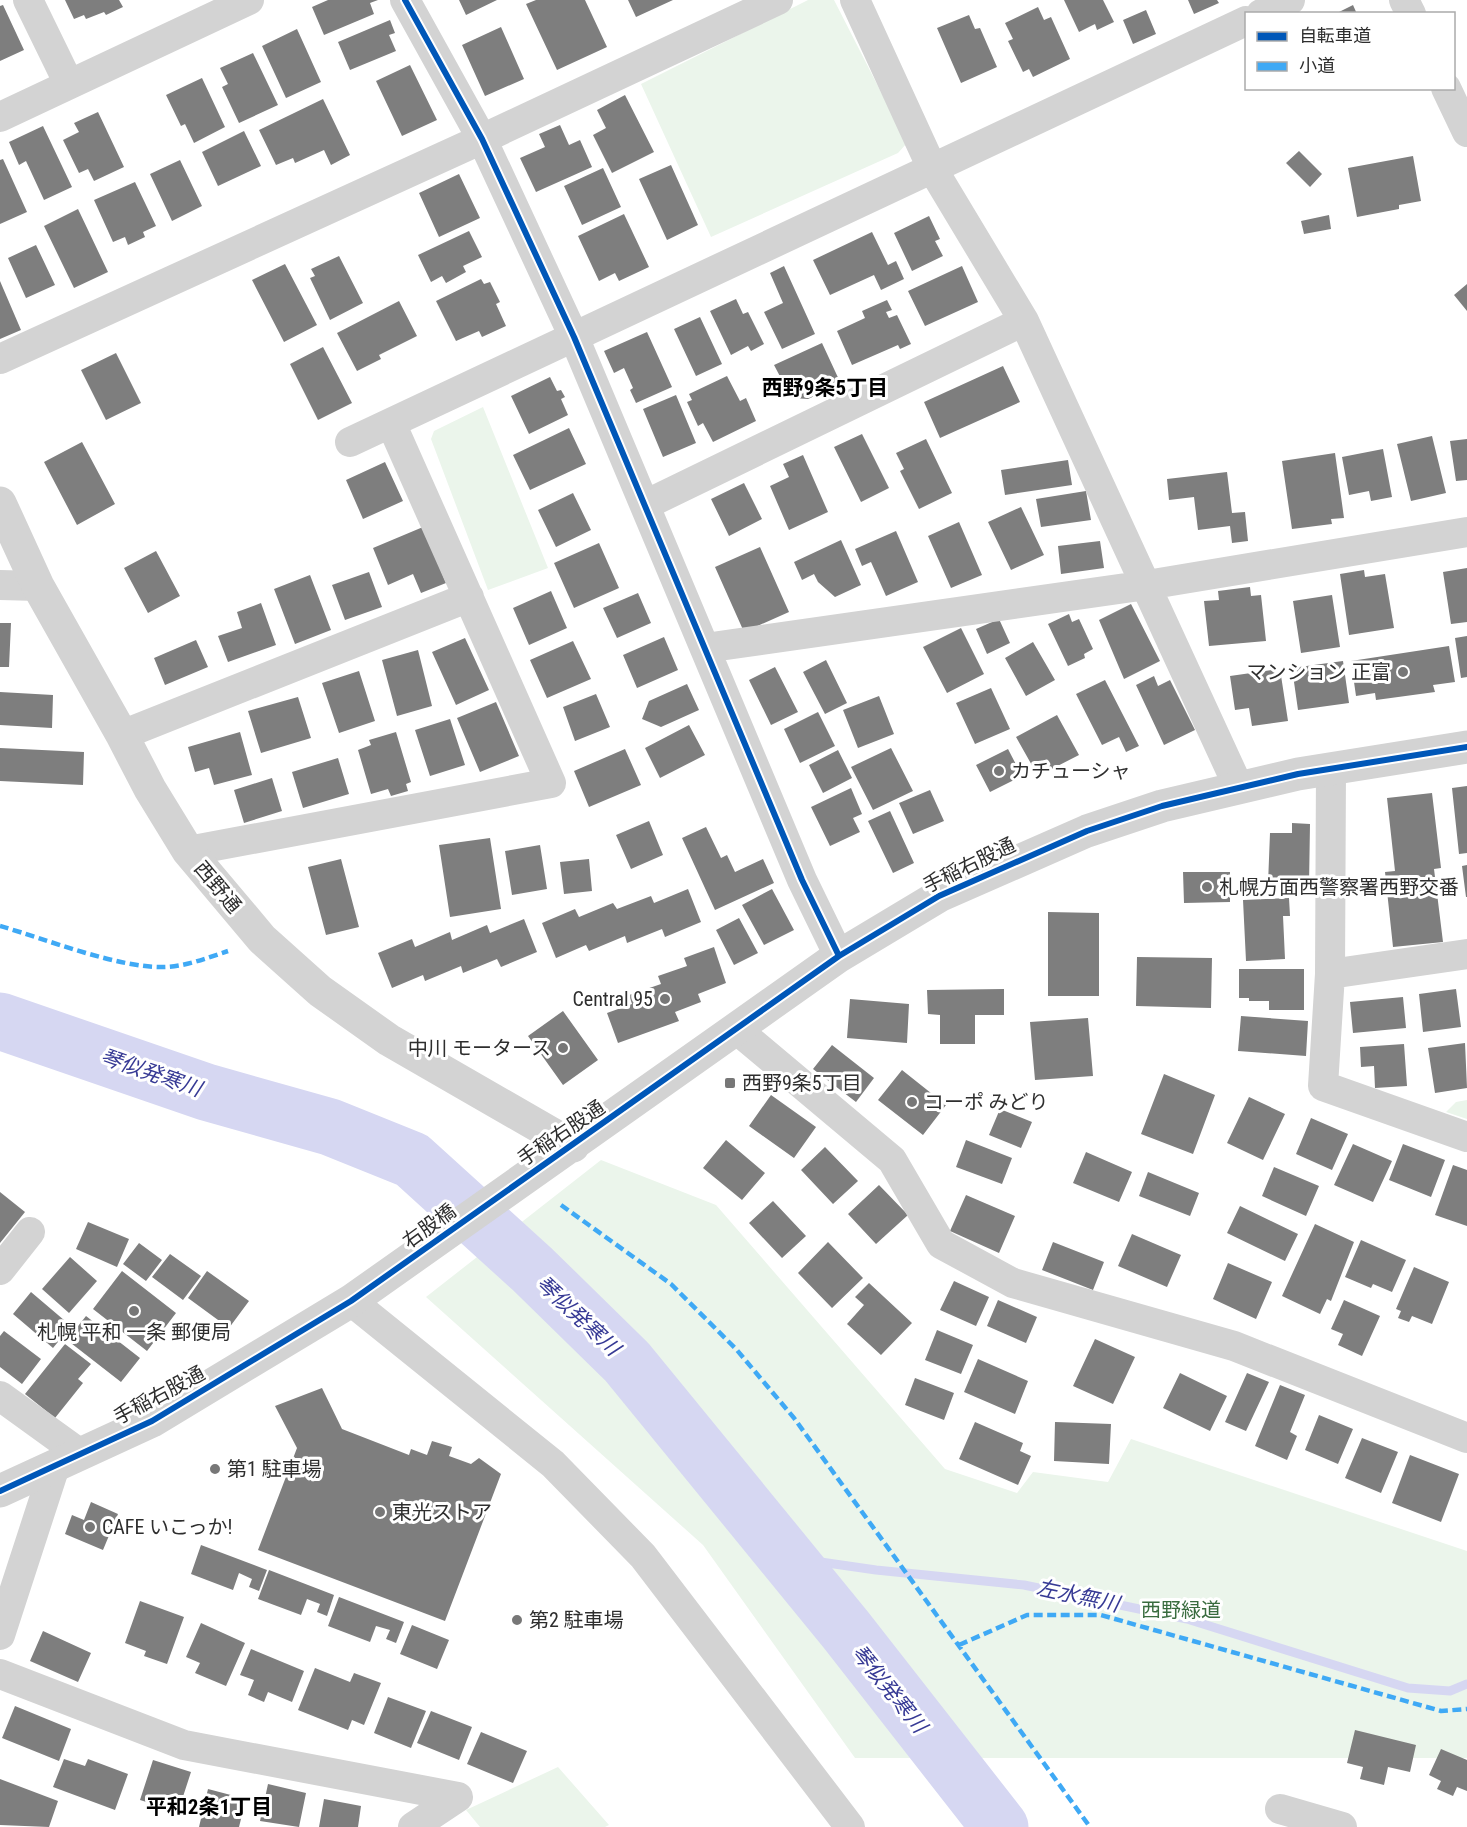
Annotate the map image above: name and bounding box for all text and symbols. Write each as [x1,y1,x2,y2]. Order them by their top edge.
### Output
legend [1245,12,1455,90]
text: 自転車道 [1299,25,1371,46]
text: 小道 [1299,55,1335,76]
district label: 西野9条5丁目 [762,376,888,400]
place label: マンション 正富 [1246,660,1391,684]
marker: マンション 正富 [1396,665,1410,679]
place label: カチューシャ [1011,759,1131,783]
marker: カチューシャ [992,764,1006,778]
street label: 手稲右股通 [919,832,1019,898]
street label: 西野通 [190,856,246,918]
place label: 札幌方面西警察署西野交番 [1219,875,1459,899]
marker: 札幌方面西警察署西野交番 [1200,880,1214,894]
place label: Central 95 [572,987,653,1011]
marker: Central 95 [658,992,672,1006]
place label: 中川 モータース [407,1036,551,1060]
marker: 中川 モータース [556,1041,570,1055]
water label: 琴似発寒川 [97,1045,206,1102]
place label: 西野9条5丁目 [742,1071,862,1095]
marker: 西野9条5丁目 [723,1076,737,1090]
place label: コーポ みどり [924,1090,1049,1114]
street label: 手稲右股通 [513,1095,609,1171]
marker: コーポ みどり [905,1095,919,1109]
street label: 右股橋 [398,1199,460,1253]
water label: 琴似発寒川 [531,1271,626,1362]
marker: 札幌 平和 一条 郵便局 [127,1304,141,1318]
place label: 札幌 平和 一条 郵便局 [37,1320,231,1344]
street label: 手稲右股通 [109,1361,209,1429]
place label: 第1 駐車場 [227,1457,321,1481]
marker: 第1 駐車場 [208,1462,222,1476]
place label: 東光ストア [392,1500,492,1524]
marker: 東光ストア [373,1505,387,1519]
place label: CAFE いこっか! [102,1515,233,1539]
marker: CAFE いこっか! [83,1520,97,1534]
water label: 左水無川 [1034,1576,1124,1617]
park label: 西野緑道 [1141,1598,1221,1622]
place label: 第2 駐車場 [529,1608,623,1632]
marker: 第2 駐車場 [510,1613,524,1627]
water label: 琴似発寒川 [847,1641,933,1739]
district label: 平和2条1丁目 [146,1795,272,1819]

